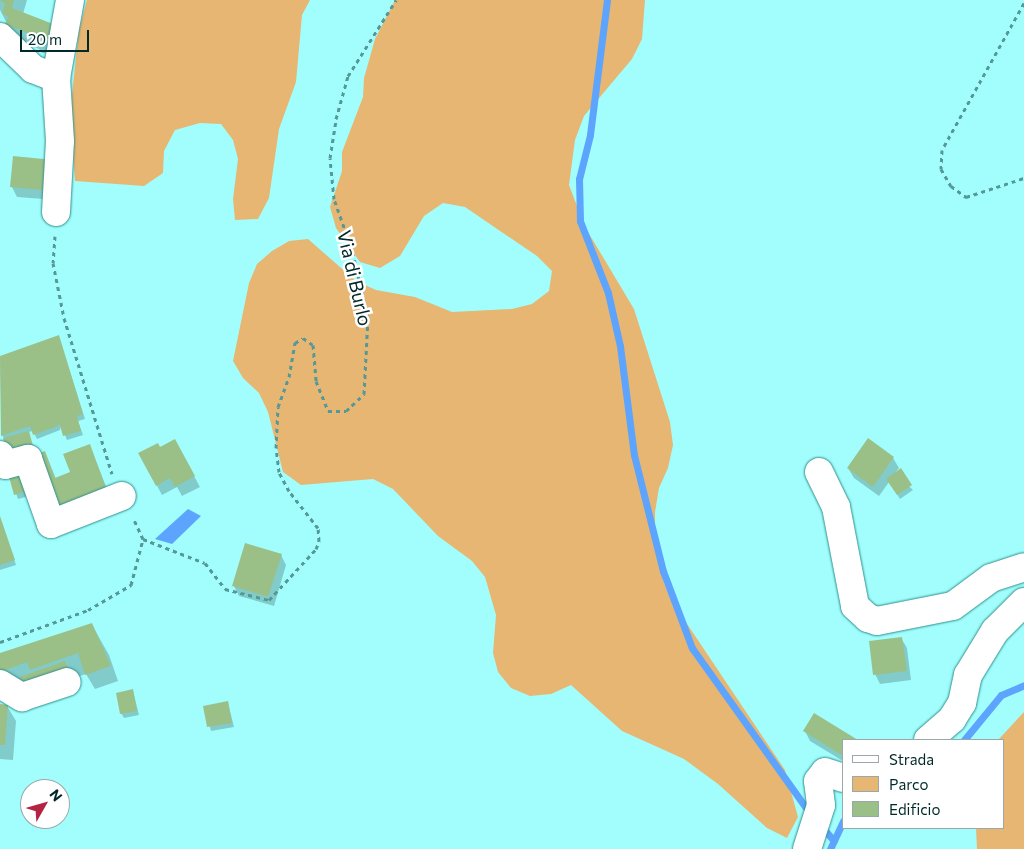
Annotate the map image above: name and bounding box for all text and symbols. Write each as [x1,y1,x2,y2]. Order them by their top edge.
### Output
scale bar [22,20,91,52]
text: 20 m [28,30,62,48]
street label: Via di Burlo [333,228,377,328]
legend [842,739,1004,829]
text: Strada [889,750,934,768]
text: Parco [889,775,928,793]
north arrow [20,779,70,829]
text: N [46,786,66,804]
text: Edificio [889,800,940,818]

